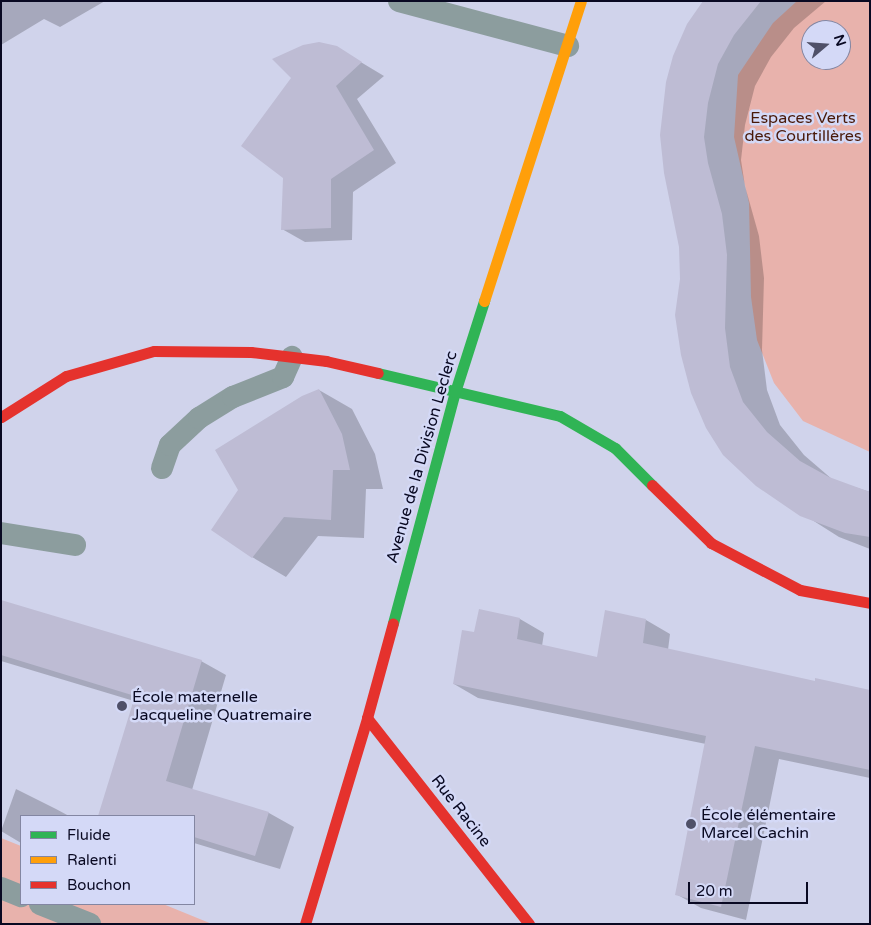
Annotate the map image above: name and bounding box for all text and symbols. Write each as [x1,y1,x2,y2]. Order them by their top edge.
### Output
north arrow [801,20,851,70]
text: N [830,33,850,48]
park label: Espaces Verts des Courtillères [744,108,862,146]
street label: Avenue de la Division Leclerc [382,349,462,565]
place label: École maternelle Jacqueline Quatremaire [132,687,312,725]
marker: École maternelle Jacqueline Quatremaire [116,700,128,712]
street label: Rue Racine [427,771,495,851]
place label: École élémentaire Marcel Cachin [701,805,836,843]
legend [20,815,195,905]
marker: École élémentaire Marcel Cachin [685,818,697,830]
text: Fluide [67,826,111,844]
text: Ralenti [67,851,117,869]
scale bar [691,872,811,904]
text: Bouchon [67,876,131,894]
text: 20 m [696,882,733,900]

